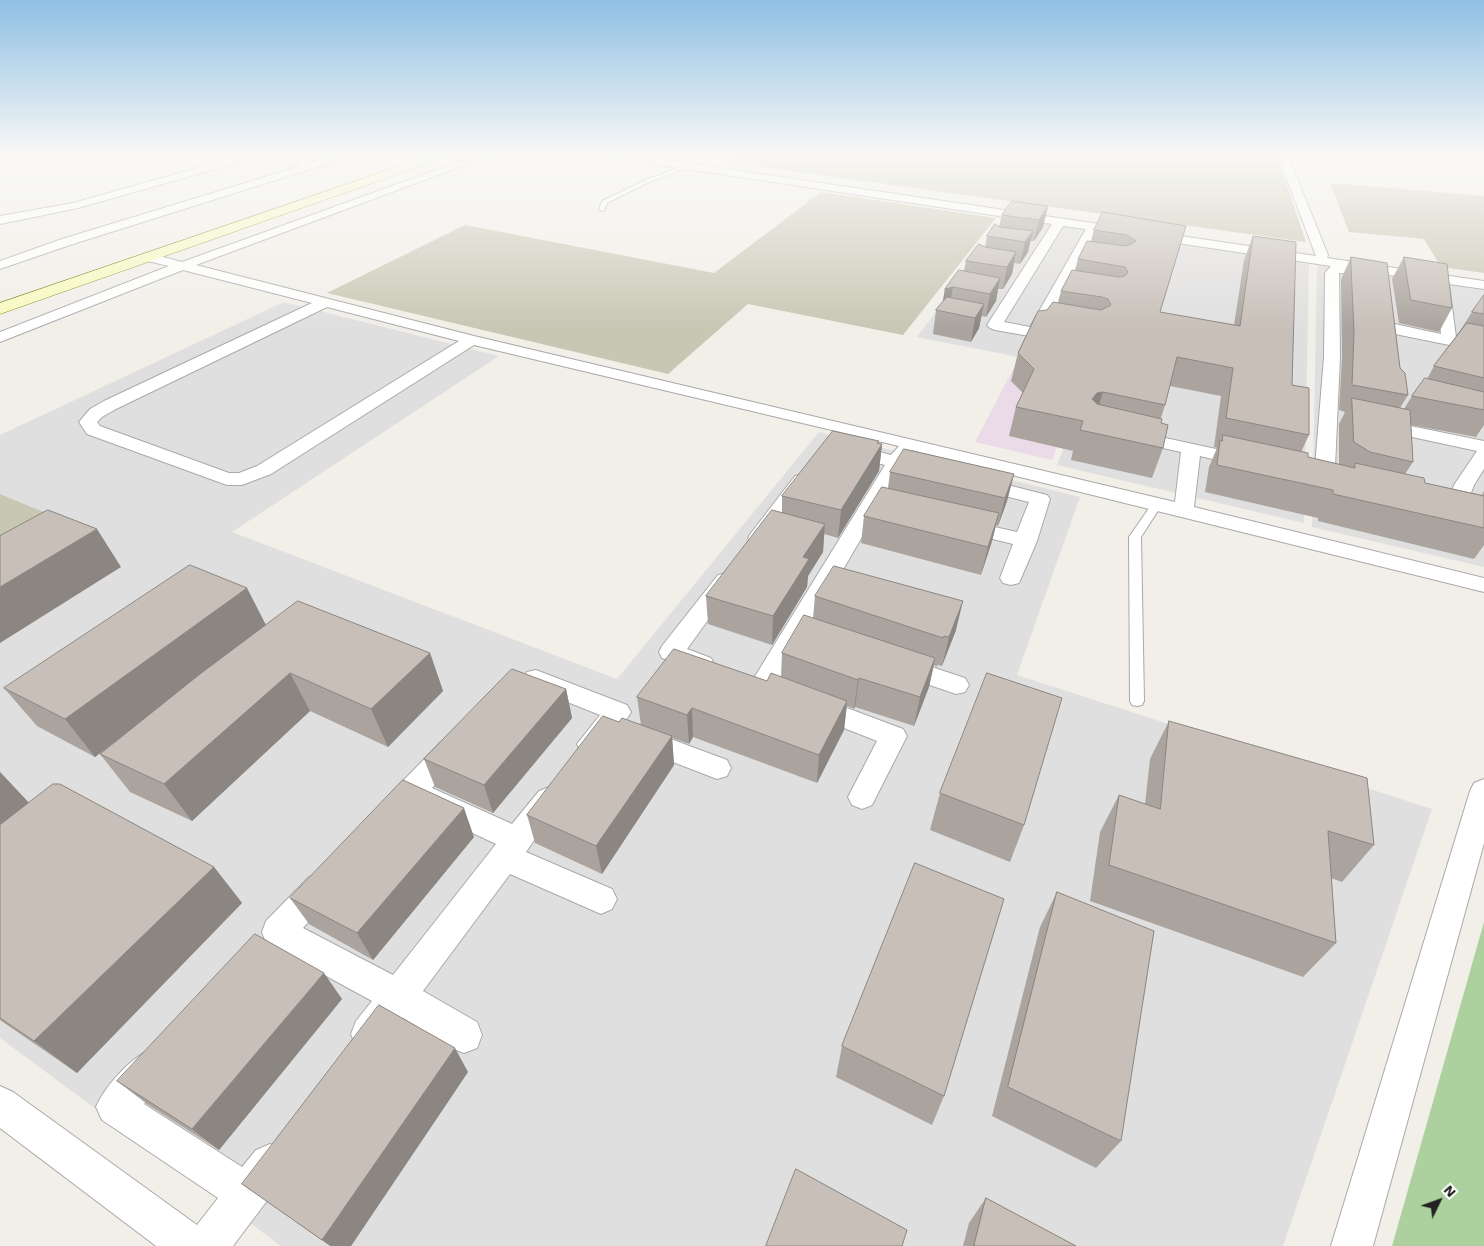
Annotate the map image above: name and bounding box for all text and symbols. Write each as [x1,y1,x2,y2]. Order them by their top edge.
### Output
north arrow [1414,1176,1464,1226]
text: N [1441,1182,1460,1200]

